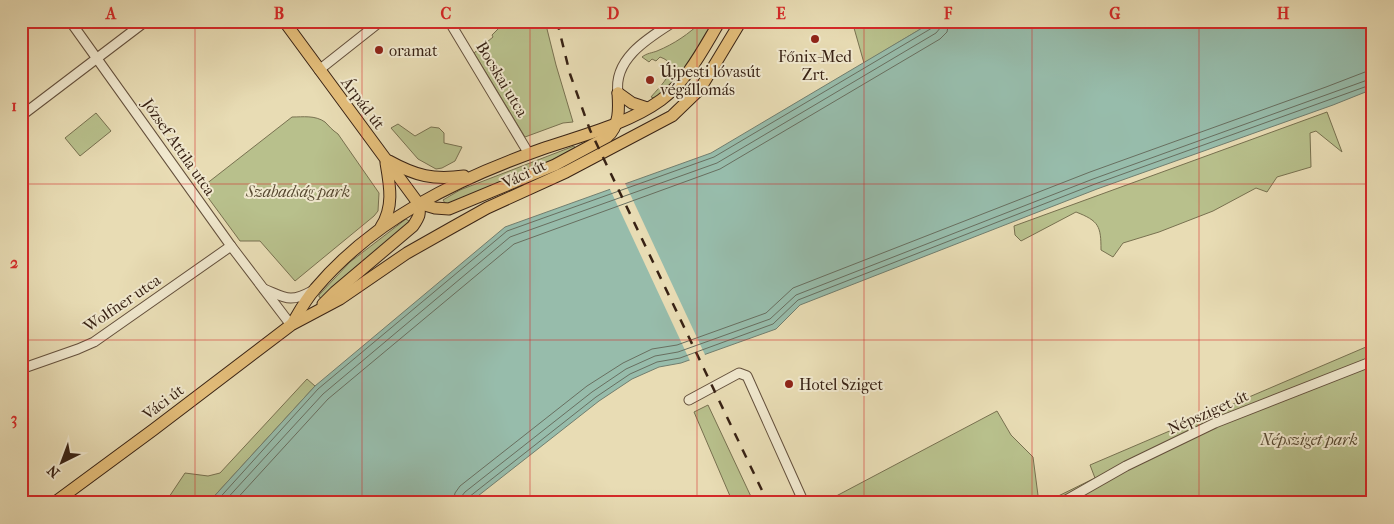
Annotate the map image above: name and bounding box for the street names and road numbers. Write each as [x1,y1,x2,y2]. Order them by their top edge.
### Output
street label: Bocskai utca [472,38,532,121]
street label: Árpád út [337,72,390,133]
street label: József Attila utca [137,93,220,200]
street label: Váci út [498,155,549,193]
street label: Wolfner utca [79,270,165,336]
street label: Váci út [138,380,188,424]
street label: Népsziget út [1165,386,1252,438]

